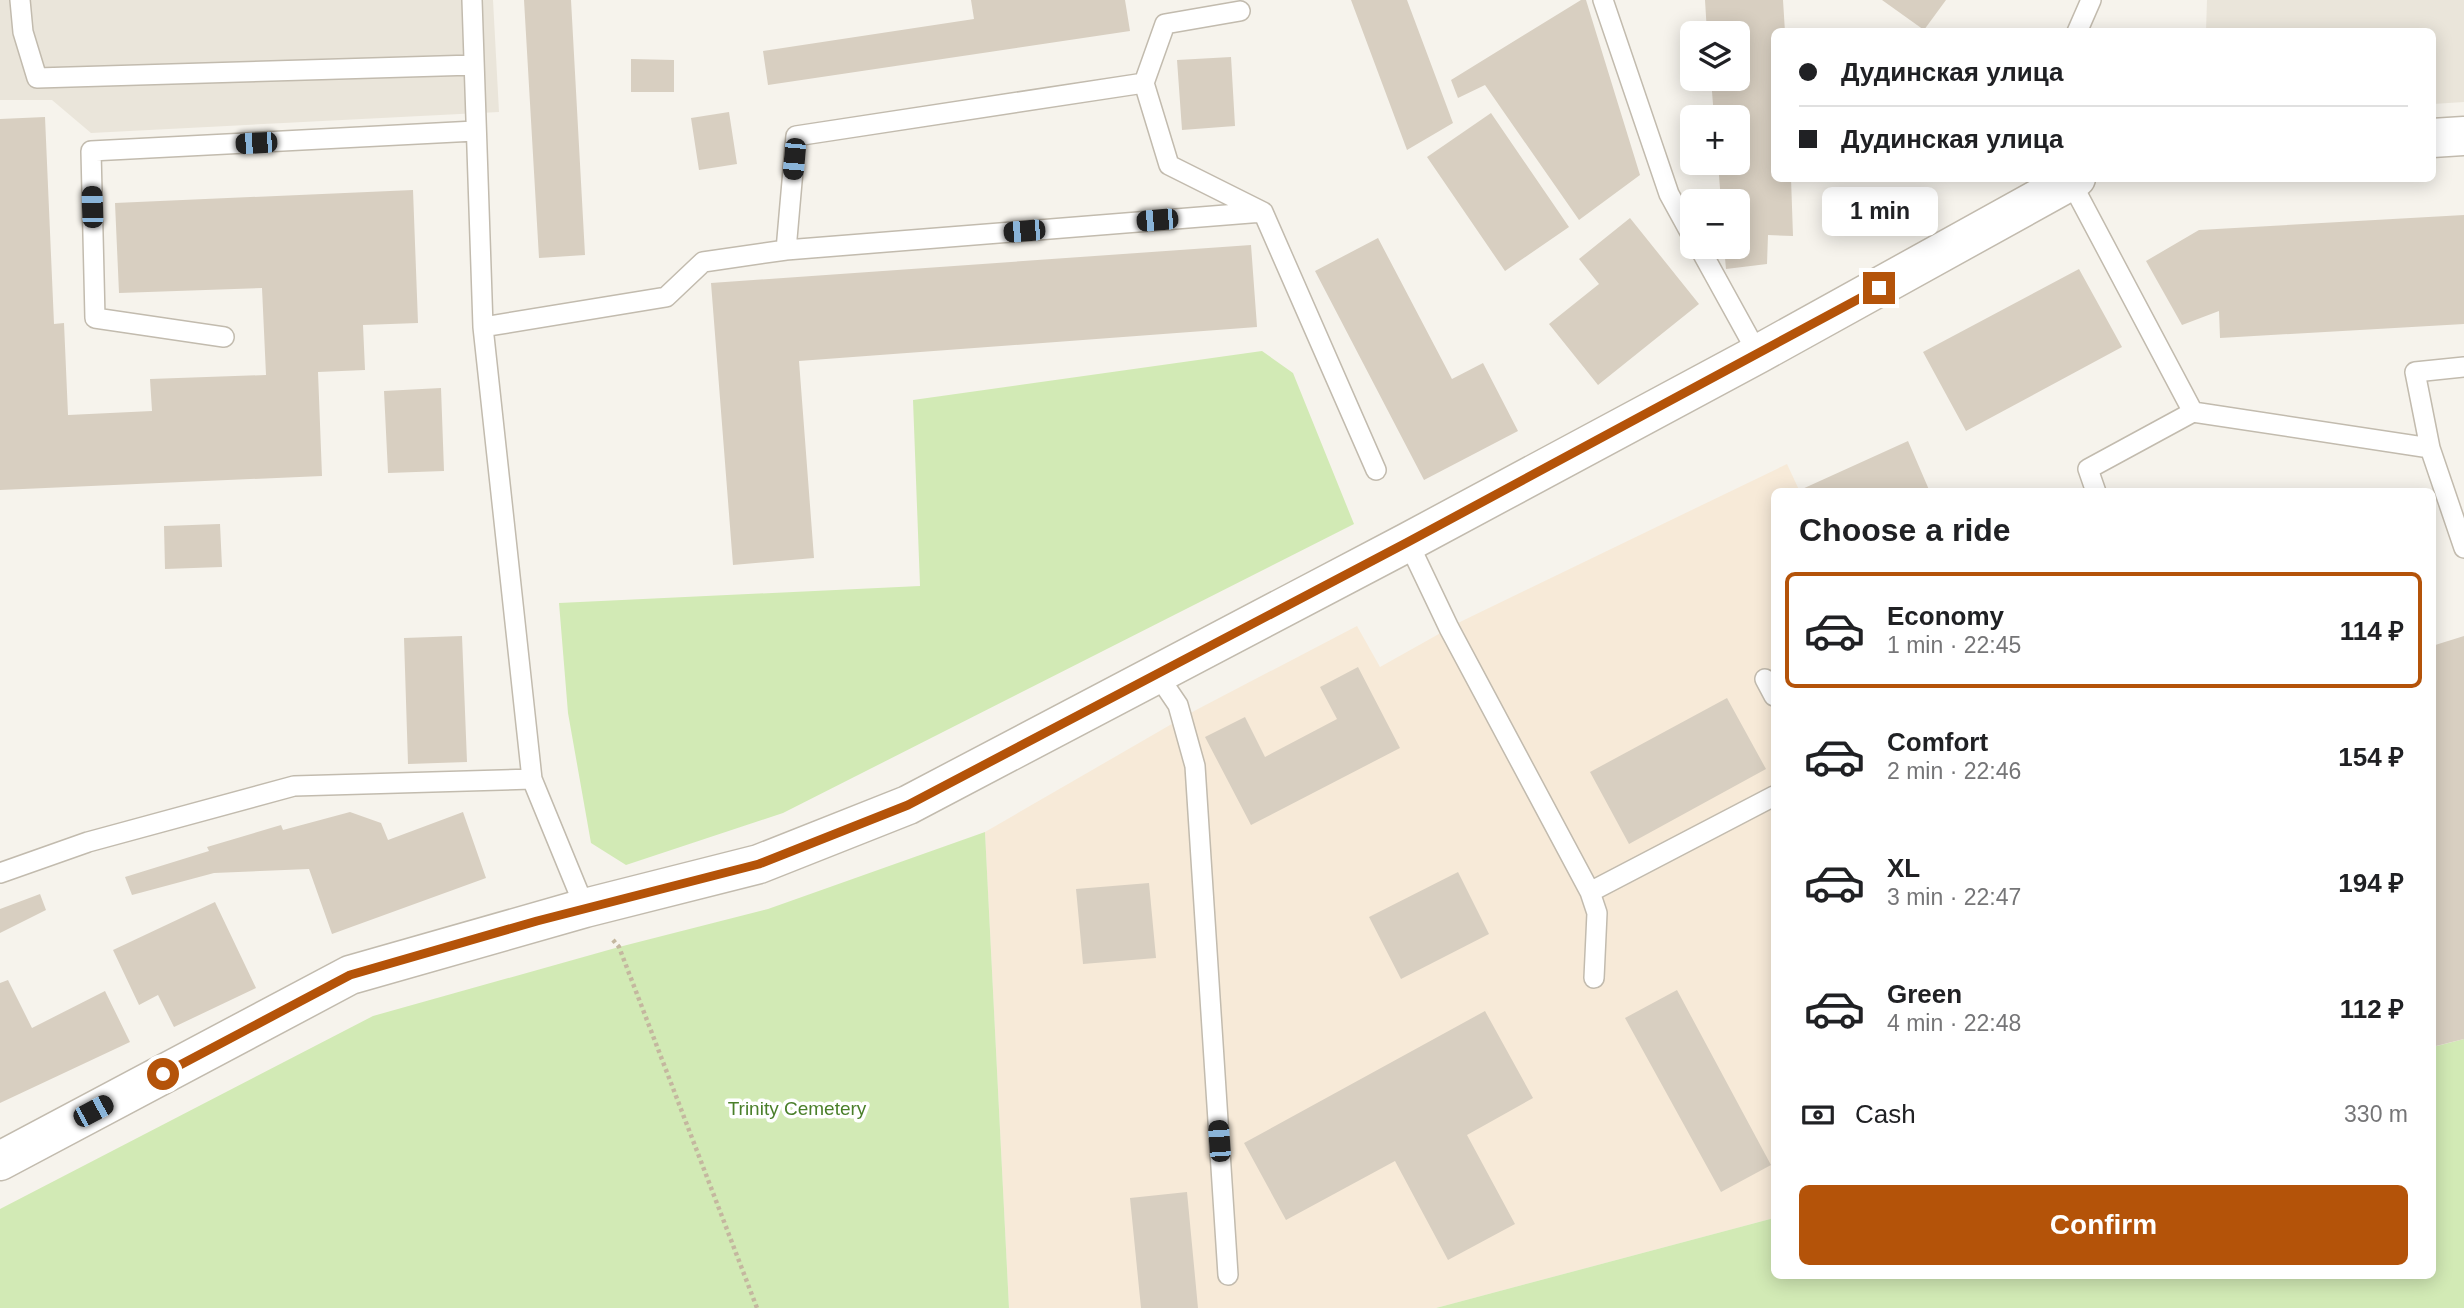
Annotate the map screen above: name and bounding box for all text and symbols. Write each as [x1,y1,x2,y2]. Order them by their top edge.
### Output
map controls [1680,21,1750,259]
button: layers [1680,21,1750,91]
text: Дудинская улица [1841,57,2064,87]
button: + [1680,105,1750,175]
text: Дудинская улица [1841,124,2064,154]
car [235,131,278,155]
car [782,137,807,181]
car [81,186,104,228]
callout: 1 min [1821,187,1937,236]
button: − [1680,189,1750,259]
text: 1 min [1850,198,1910,224]
car [1136,208,1179,232]
car [1003,219,1046,243]
route end [1863,272,1895,304]
text: Choose a ride [1799,512,2011,548]
icon: car [1803,599,1866,662]
text: Economy [1887,601,2004,631]
text: 114 ₽ [2340,616,2404,646]
text: 1 min · 22:45 [1887,632,2021,658]
icon: car [1803,725,1866,788]
text: Comfort [1887,727,1988,757]
text: 154 ₽ [2338,742,2404,772]
text: 2 min · 22:46 [1887,758,2021,784]
icon: car [1803,851,1866,914]
text: XL [1887,853,1920,883]
text: 194 ₽ [2338,868,2404,898]
text: 3 min · 22:47 [1887,884,2021,910]
icon: car [1803,977,1866,1040]
text: Green [1887,979,1962,1009]
text: 112 ₽ [2340,994,2404,1024]
text: 4 min · 22:48 [1887,1010,2021,1036]
route start [147,1058,179,1090]
car [70,1092,117,1130]
icon: cash [1799,1096,1837,1134]
park label: Trinity Cemetery [728,1098,867,1119]
text: Cash [1855,1099,1916,1129]
text: 330 m [2344,1101,2408,1127]
car [1208,1119,1231,1163]
button: Confirm [1799,1185,2408,1265]

